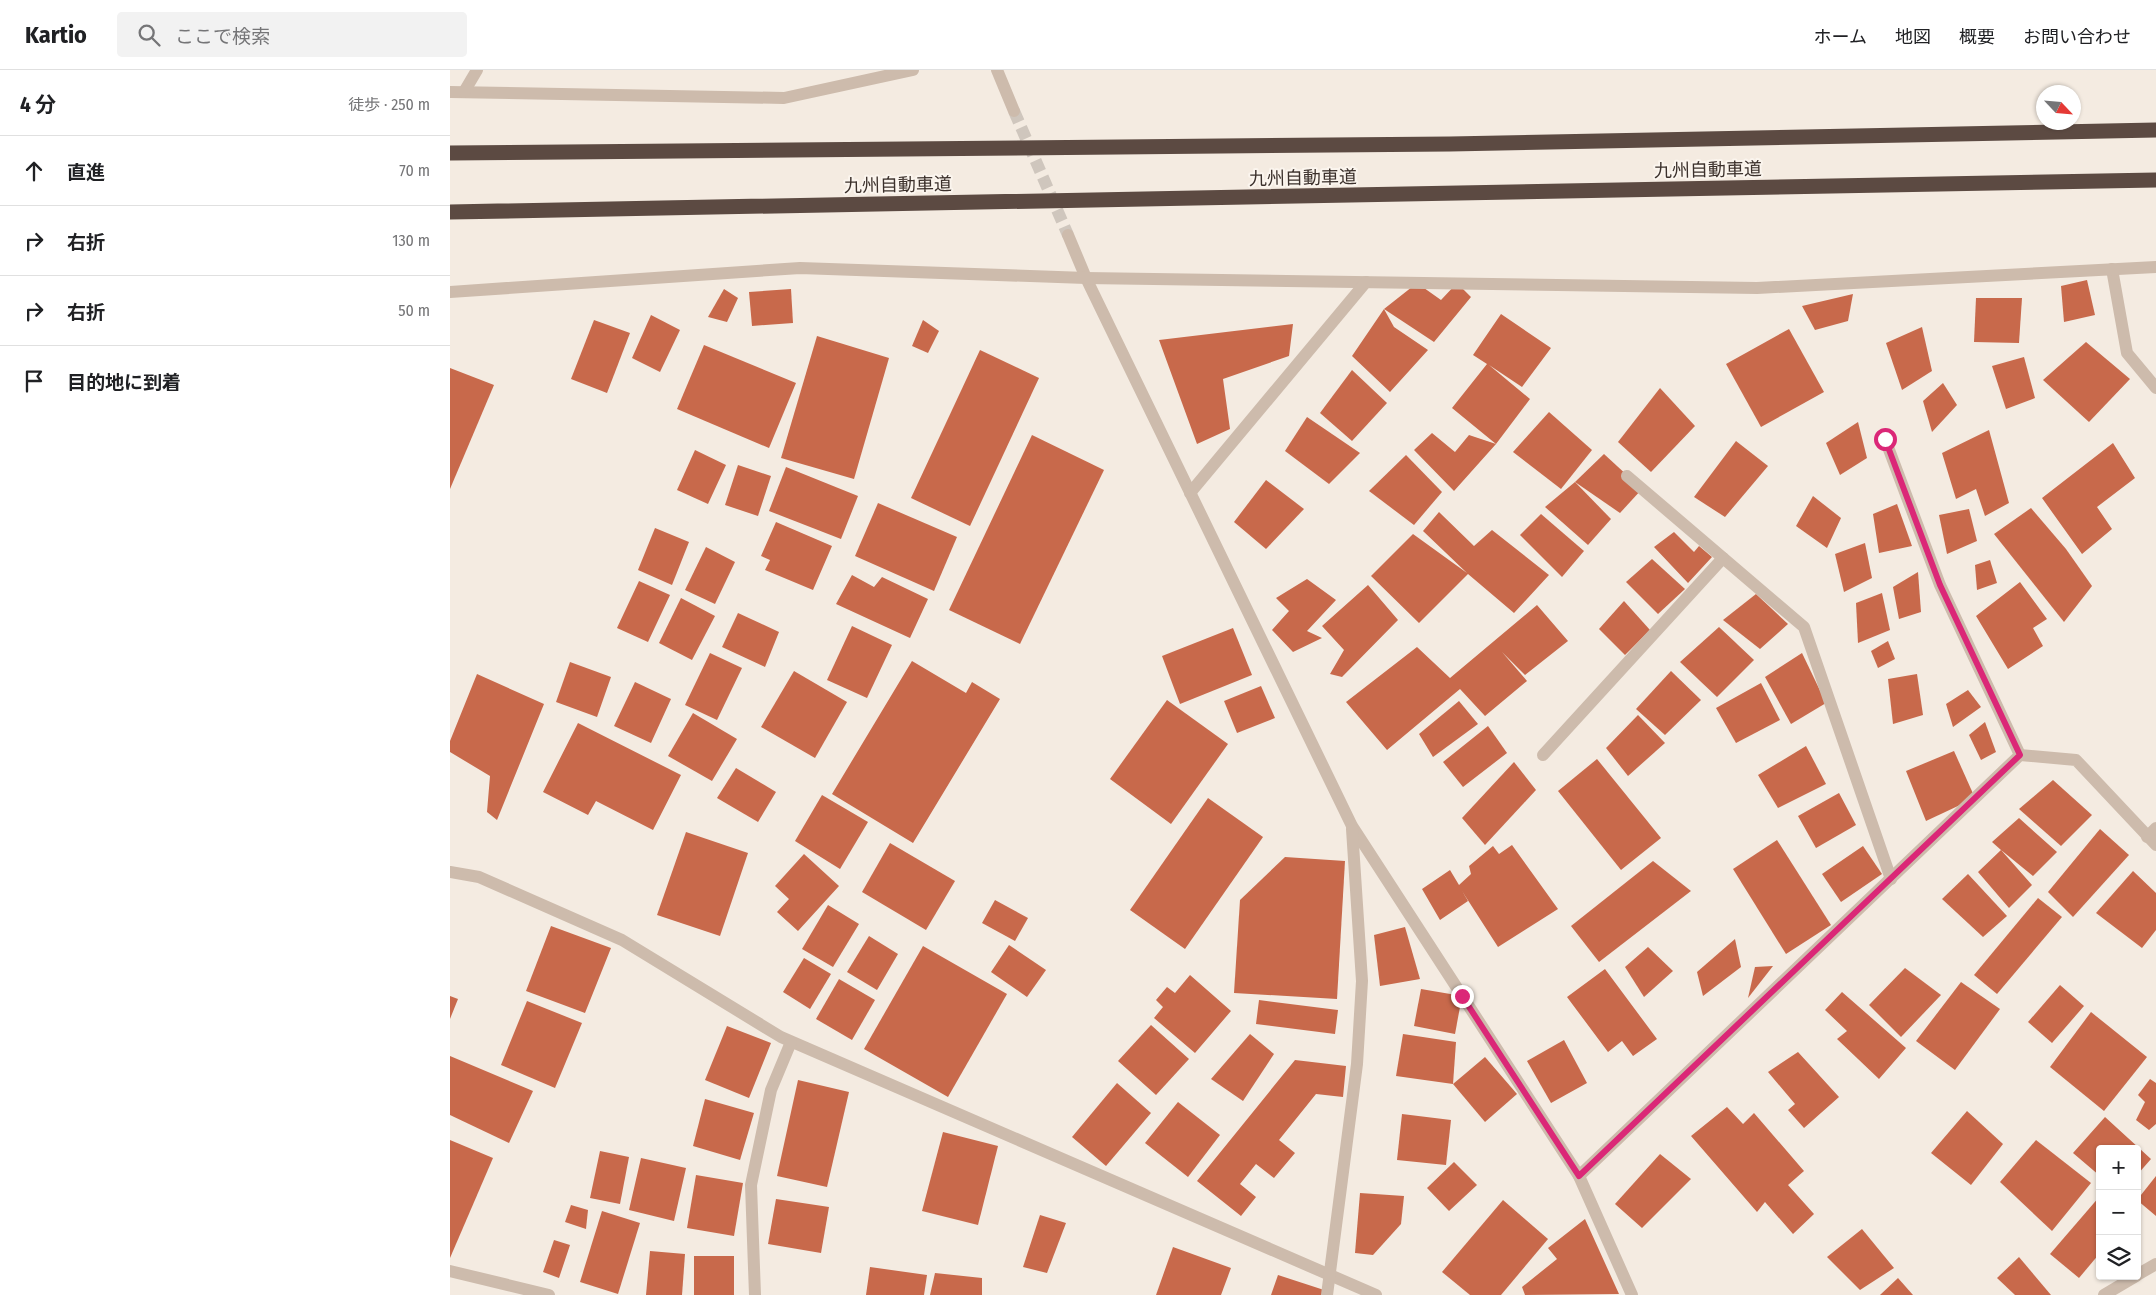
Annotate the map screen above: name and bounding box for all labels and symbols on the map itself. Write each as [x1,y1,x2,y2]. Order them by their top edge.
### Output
north arrow [2036,85,2081,130]
street label: 九州自動車道 [1654,158,1762,182]
street label: 九州自動車道 [1249,166,1357,190]
street label: 九州自動車道 [844,173,952,197]
route start [1874,428,1897,451]
route end [1451,985,1474,1008]

